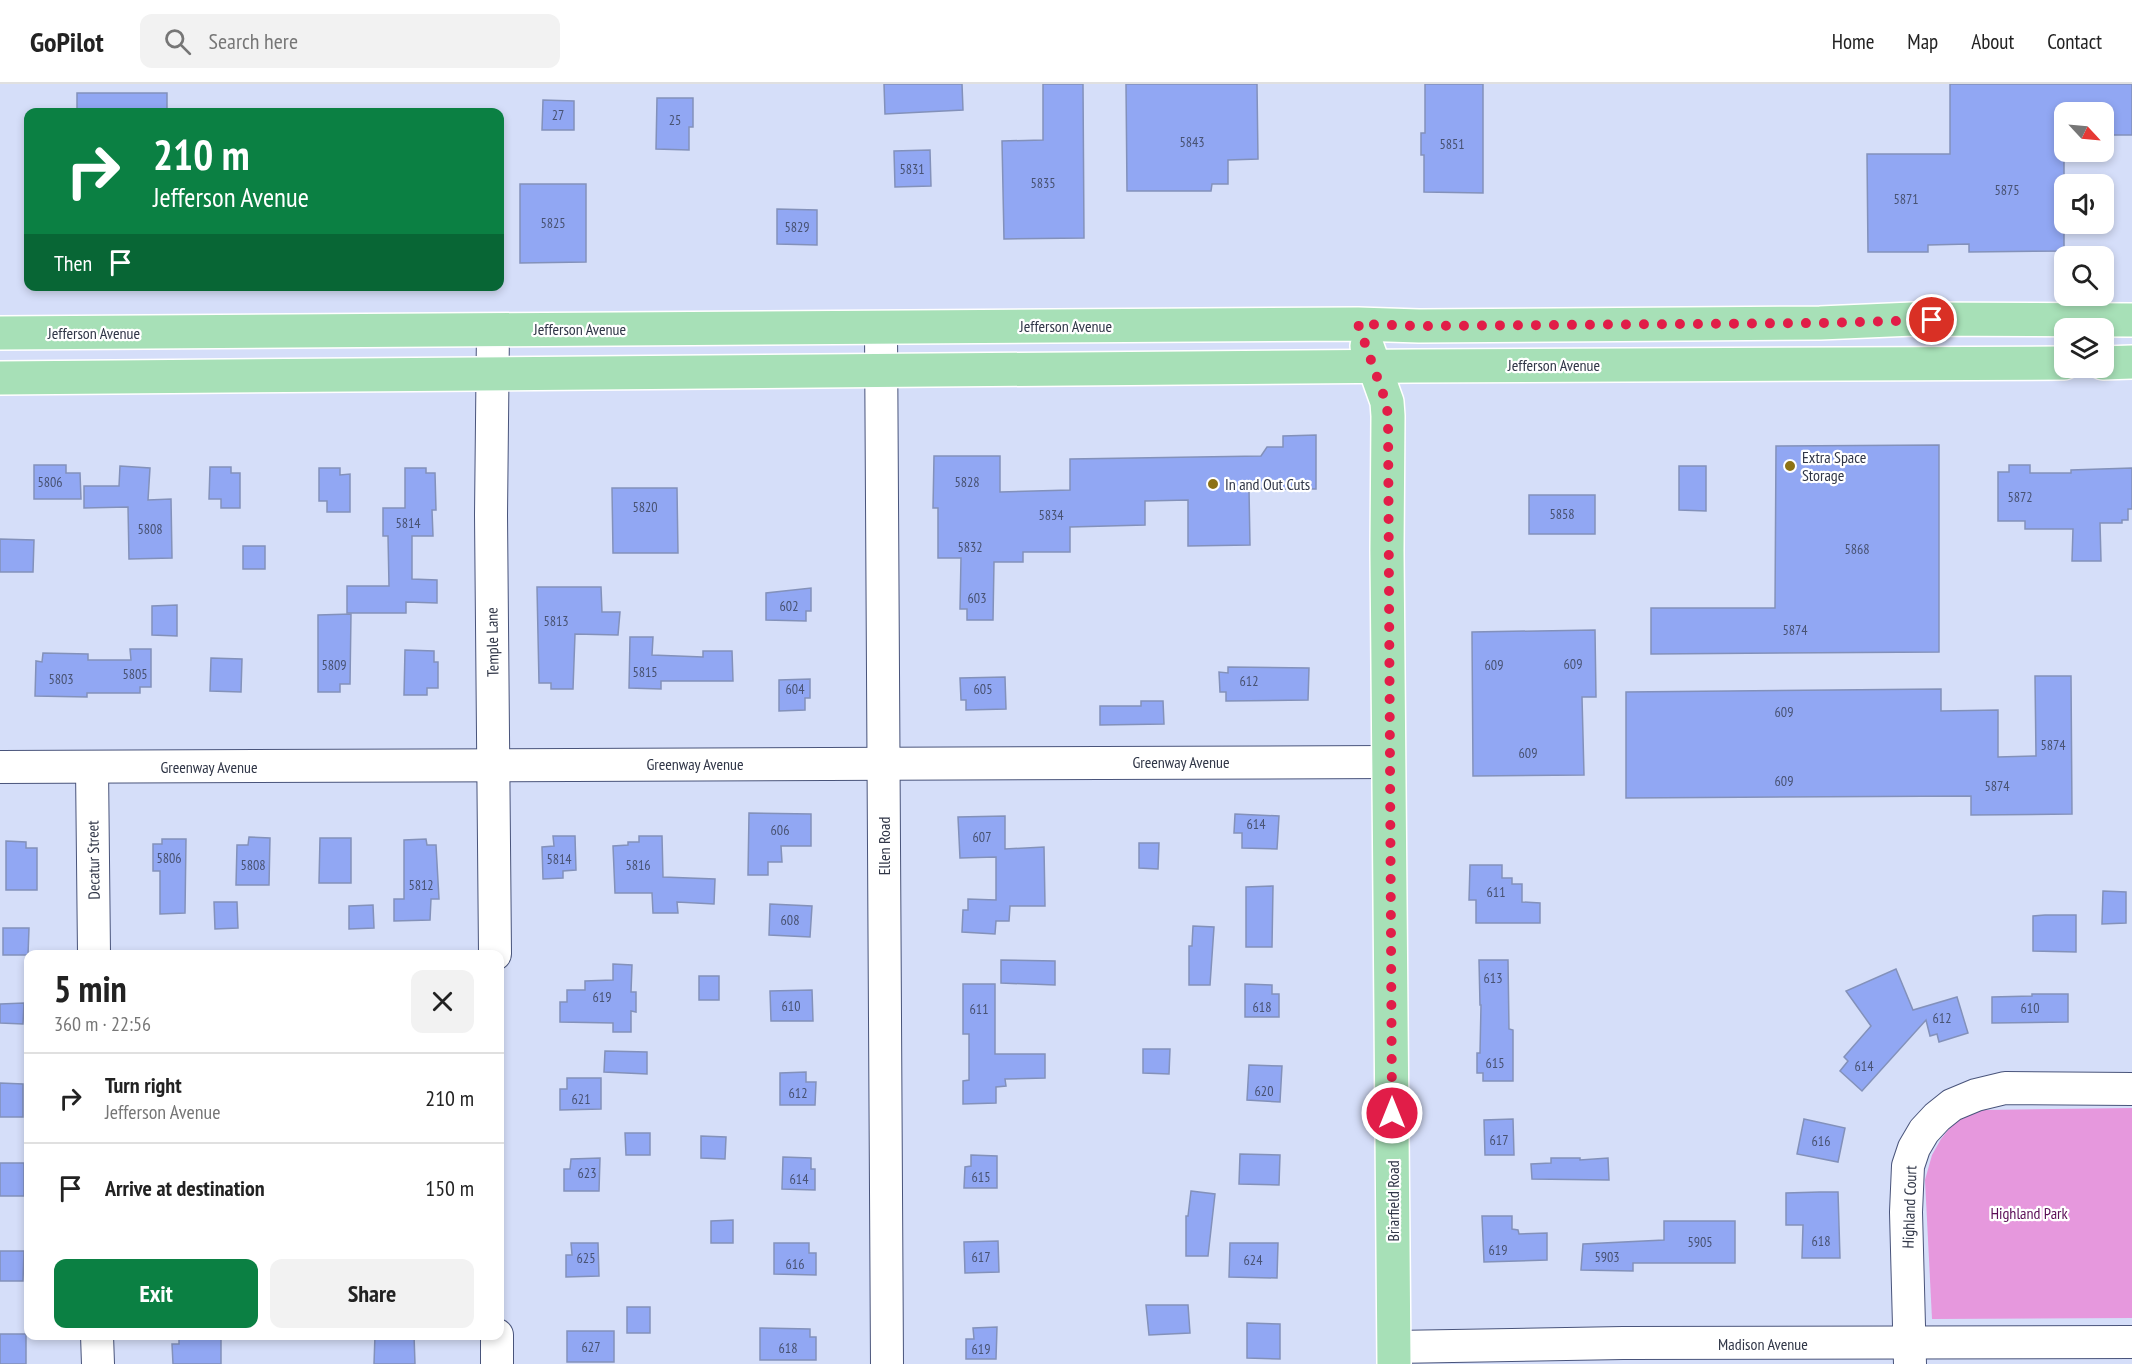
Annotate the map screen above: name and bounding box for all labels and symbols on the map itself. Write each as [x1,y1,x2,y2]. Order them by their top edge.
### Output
north arrow [2054,102,2114,162]
house number: 27 [552,106,564,124]
house number: 25 [669,111,681,129]
house number: 5843 [1179,133,1205,151]
house number: 5851 [1439,135,1465,153]
house number: 5831 [899,160,925,178]
house number: 5835 [1030,174,1056,192]
house number: 5875 [1994,181,2020,199]
house number: 5871 [1893,190,1919,208]
house number: 5825 [540,214,566,232]
house number: 5829 [784,218,810,236]
pin [1906,294,1957,345]
street label: Jefferson Avenue [1019,316,1112,336]
street label: Jefferson Avenue [533,319,626,339]
street label: Jefferson Avenue [47,323,140,343]
street label: Jefferson Avenue [1507,355,1600,375]
place label: Extra Space Storage [1802,447,1866,485]
marker: Extra Space Storage [1783,459,1797,473]
house number: 5806 [37,473,63,491]
house number: 5828 [954,473,980,491]
place label: In and Out Cuts [1225,474,1310,494]
marker: In and Out Cuts [1206,477,1220,491]
house number: 5872 [2007,488,2033,506]
house number: 5820 [632,498,658,516]
house number: 5858 [1549,505,1575,523]
house number: 5834 [1038,506,1064,524]
house number: 5814 [395,514,421,532]
house number: 5808 [137,520,163,538]
house number: 5832 [957,538,983,556]
house number: 5868 [1844,540,1870,558]
house number: 603 [968,589,986,607]
house number: 602 [780,597,798,615]
street label: Temple Lane [481,607,503,677]
house number: 5813 [543,612,569,630]
house number: 5874 [1782,621,1808,639]
house number: 609 [1564,655,1582,673]
house number: 5809 [321,656,347,674]
house number: 609 [1485,656,1503,674]
house number: 5815 [632,663,658,681]
house number: 5805 [122,665,148,683]
house number: 5803 [48,670,74,688]
house number: 612 [1240,672,1258,690]
house number: 604 [786,680,805,698]
house number: 605 [974,680,992,698]
house number: 609 [1775,703,1793,721]
house number: 5874 [2040,736,2066,754]
house number: 609 [1519,744,1537,762]
street label: Greenway Avenue [1132,752,1230,772]
street label: Greenway Avenue [646,754,744,774]
street label: Greenway Avenue [160,757,258,777]
house number: 609 [1775,772,1793,790]
house number: 5874 [1984,777,2010,795]
house number: 614 [1247,815,1266,833]
street label: Ellen Road [874,817,894,875]
street label: Decatur Street [82,820,104,900]
house number: 606 [771,821,789,839]
house number: 607 [973,828,991,846]
house number: 5806 [156,849,182,867]
house number: 5814 [546,850,572,868]
house number: 5808 [240,856,266,874]
house number: 5816 [625,856,651,874]
house number: 5812 [408,876,434,894]
house number: 611 [1487,883,1505,901]
house number: 608 [781,911,799,929]
house number: 613 [1484,969,1502,987]
house number: 619 [593,988,611,1006]
house number: 610 [782,997,800,1015]
house number: 618 [1253,998,1271,1016]
house number: 610 [2021,999,2039,1017]
house number: 611 [970,1000,988,1018]
house number: 612 [1933,1009,1951,1027]
house number: 615 [1486,1054,1504,1072]
house number: 614 [1855,1057,1874,1075]
position arrow [1360,1081,1424,1145]
house number: 620 [1255,1082,1273,1100]
house number: 612 [789,1084,807,1102]
house number: 621 [572,1090,590,1108]
house number: 617 [1490,1131,1508,1149]
house number: 616 [1812,1132,1830,1150]
street label: Briarfield Road [1383,1160,1403,1242]
house number: 623 [578,1164,596,1182]
street label: Highland Court [1898,1164,1920,1249]
house number: 615 [972,1168,990,1186]
house number: 614 [790,1170,809,1188]
park label: Highland Park [1990,1203,2068,1223]
house number: 618 [1812,1232,1830,1250]
house number: 5905 [1687,1233,1713,1251]
house number: 619 [1489,1241,1507,1259]
house number: 617 [972,1248,990,1266]
house number: 5903 [1594,1248,1620,1266]
house number: 625 [577,1249,595,1267]
house number: 624 [1244,1251,1263,1269]
house number: 616 [786,1255,804,1273]
street label: Madison Avenue [1718,1334,1808,1354]
house number: 627 [582,1338,600,1356]
house number: 618 [779,1339,797,1357]
house number: 619 [972,1340,990,1358]

